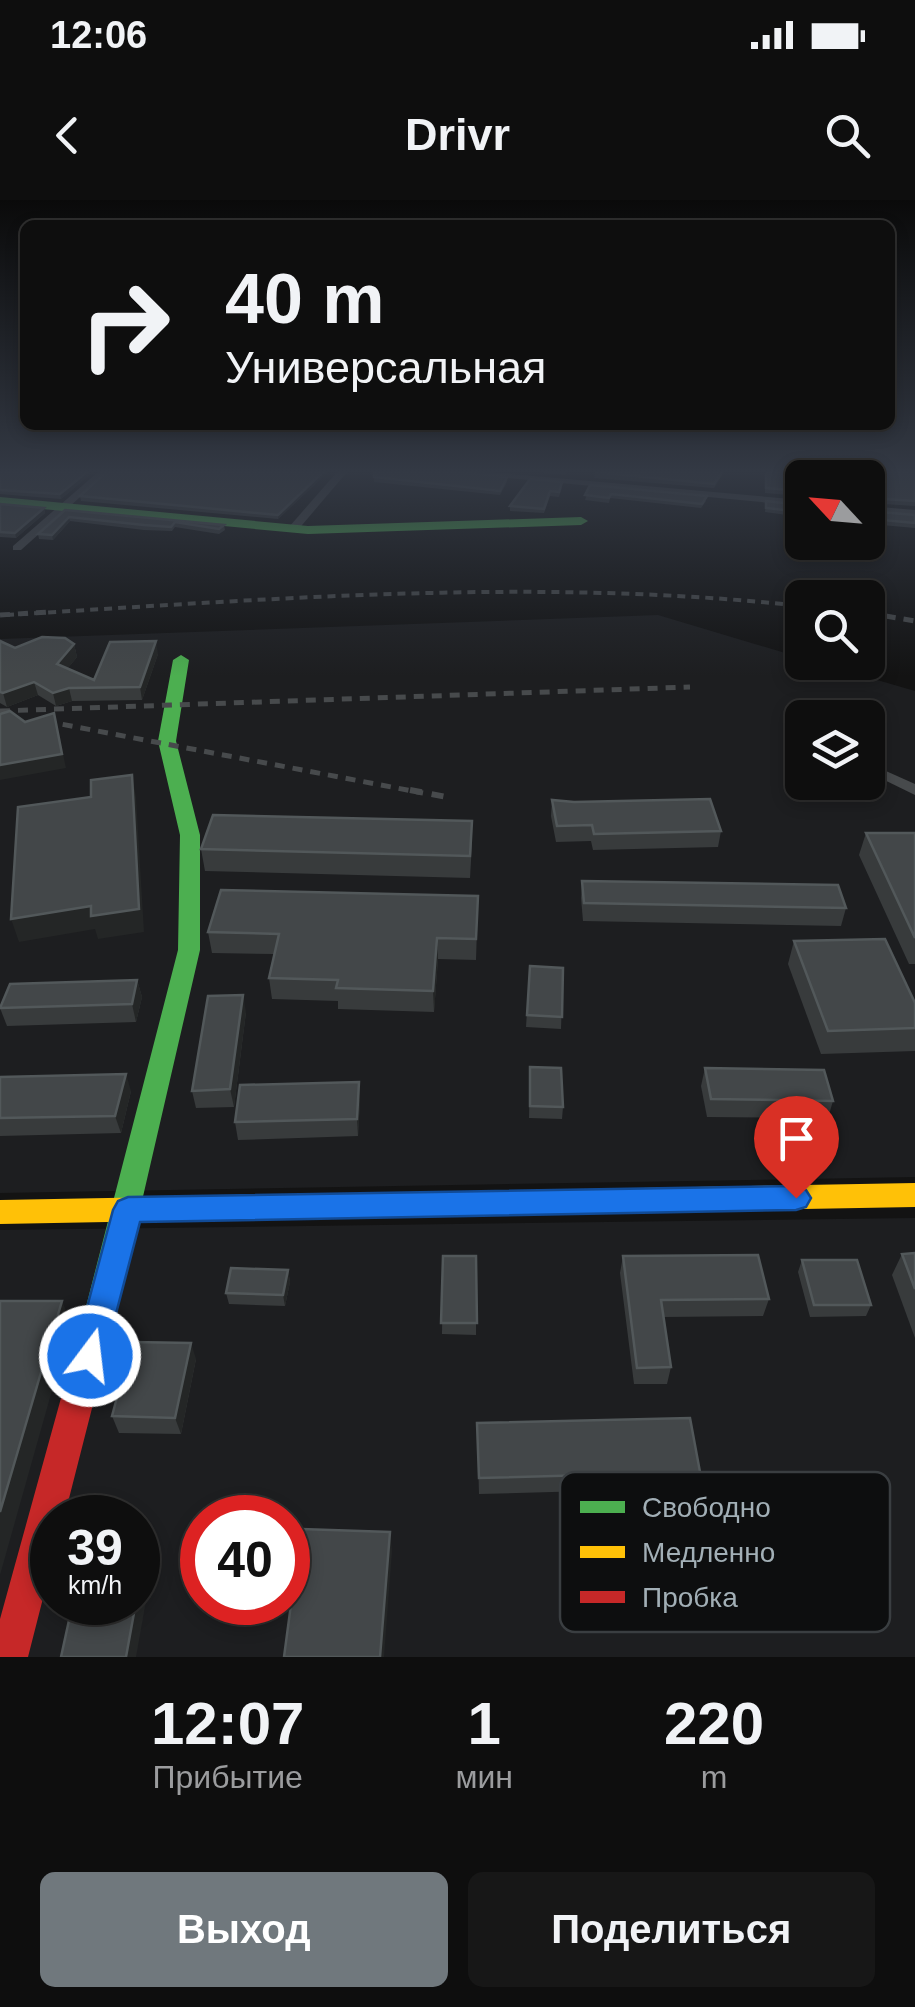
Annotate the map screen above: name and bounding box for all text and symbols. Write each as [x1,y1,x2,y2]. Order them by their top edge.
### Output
text: 12:06 [50,14,147,56]
icon: back [40,108,95,163]
icon: search [820,108,875,163]
text: Drivr [405,109,510,160]
icon: right [60,260,190,390]
text: 40 m [225,260,385,338]
text: Универсальная [225,342,546,393]
north arrow [785,460,885,560]
map controls [785,460,885,800]
button: search [785,580,885,680]
button: layers [785,700,885,800]
pin [754,1096,839,1199]
icon: arrive [769,1111,824,1166]
position arrow [38,1304,142,1408]
legend [560,1472,890,1632]
text: Свободно [642,1492,771,1523]
speed limit sign: 40 [180,1495,310,1625]
text: 39 [67,1520,123,1576]
text: Медленно [642,1537,775,1568]
text: km/h [68,1571,122,1599]
text: Пробка [642,1582,738,1613]
text: 12:07 [151,1690,304,1757]
text: 1 [467,1690,501,1757]
text: 220 [664,1690,764,1757]
text: Прибытие [153,1759,303,1795]
text: мин [455,1759,513,1795]
text: m [701,1759,727,1795]
button: Выход [40,1872,448,1987]
button: Поделиться [468,1872,875,1987]

